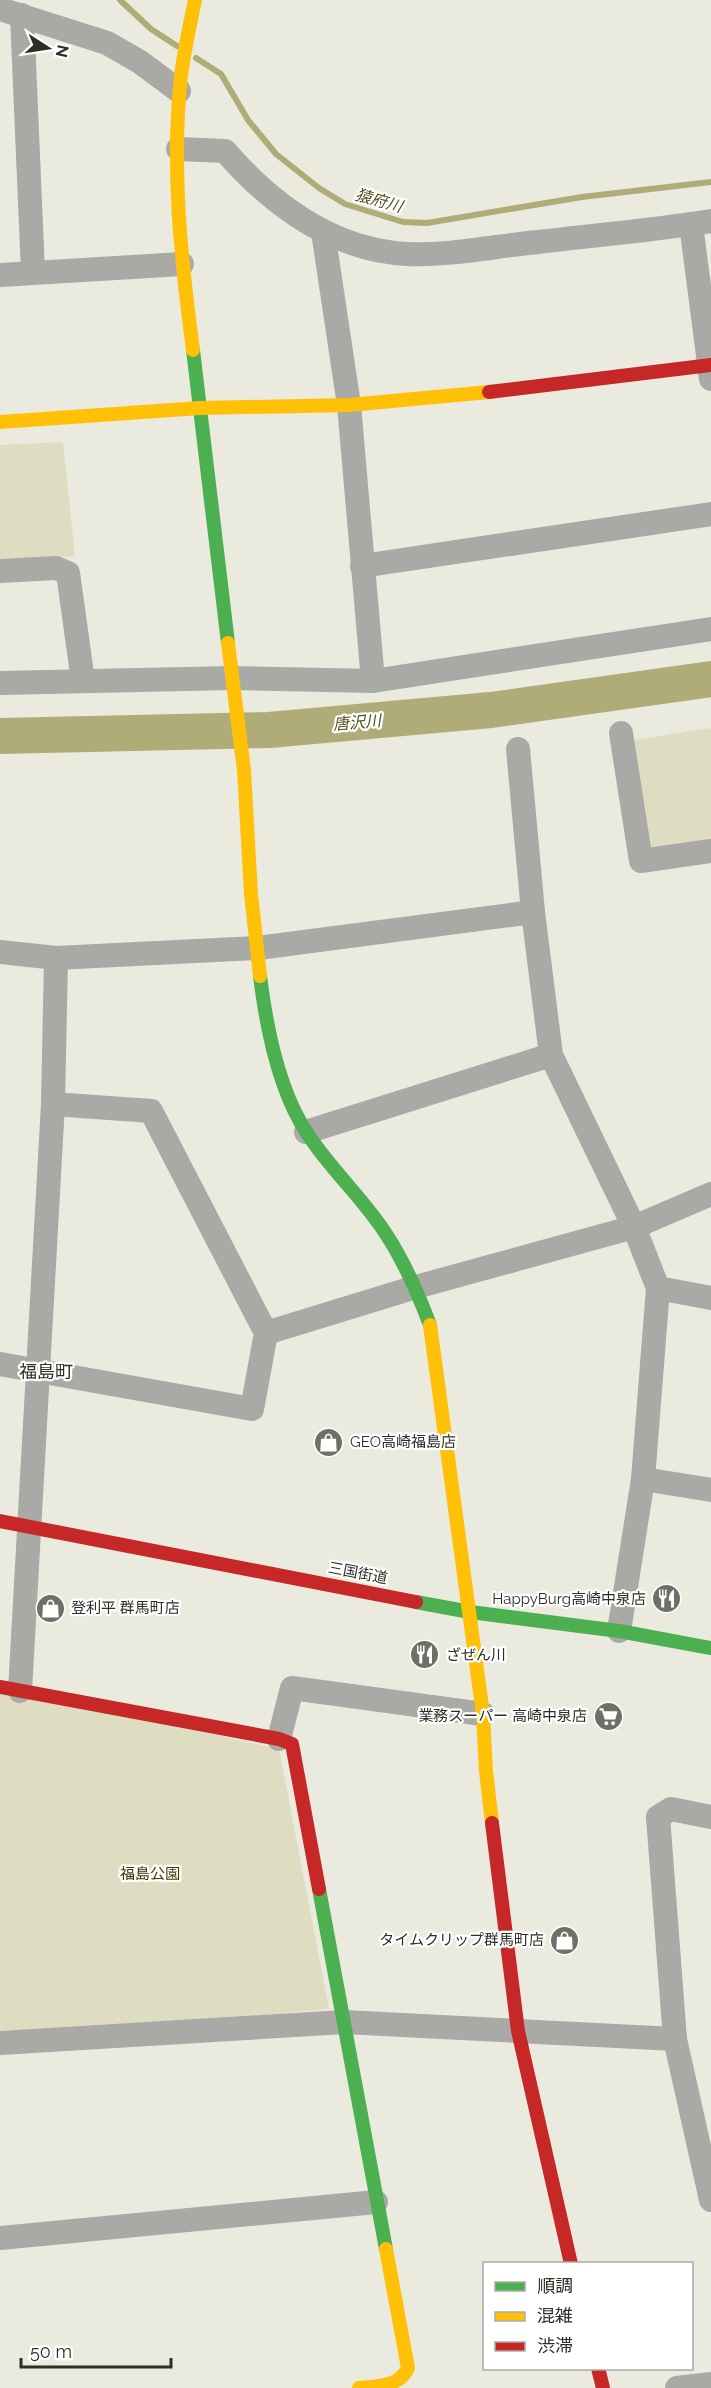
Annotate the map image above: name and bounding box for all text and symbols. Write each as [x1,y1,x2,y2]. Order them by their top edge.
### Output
north arrow [18,18,78,78]
text: N [52,43,73,59]
water label: 猿府川 [353,185,406,217]
water label: 唐沢川 [332,711,384,734]
district label: 福島町 [19,1361,73,1382]
shop icon: GEO高崎福島店 [313,1426,345,1458]
place label: GEO高崎福島店 [350,1433,456,1451]
street label: 三国街道 [327,1558,389,1588]
restaurant icon: HappyBurg高崎中泉店 [651,1583,683,1615]
place label: HappyBurg高崎中泉店 [492,1590,646,1608]
shop icon: 登利平 群馬町店 [34,1592,66,1624]
place label: 登利平 群馬町店 [71,1599,180,1617]
restaurant icon: ざぜん川 [409,1639,441,1671]
place label: ざぜん川 [446,1646,506,1664]
supermarket icon: 業務スーパー 高崎中泉店 [592,1700,624,1732]
place label: 業務スーパー 高崎中泉店 [418,1707,587,1725]
park label: 福島公園 [120,1865,180,1883]
shop icon: タイムクリップ群馬町店 [549,1924,581,1956]
place label: タイムクリップ群馬町店 [379,1931,544,1949]
legend [483,2262,693,2370]
text: 順調 [537,2275,573,2296]
text: 混雑 [537,2305,573,2326]
scale bar [21,2331,171,2369]
text: 渋滞 [537,2335,573,2356]
text: 50 m [30,2341,72,2362]

